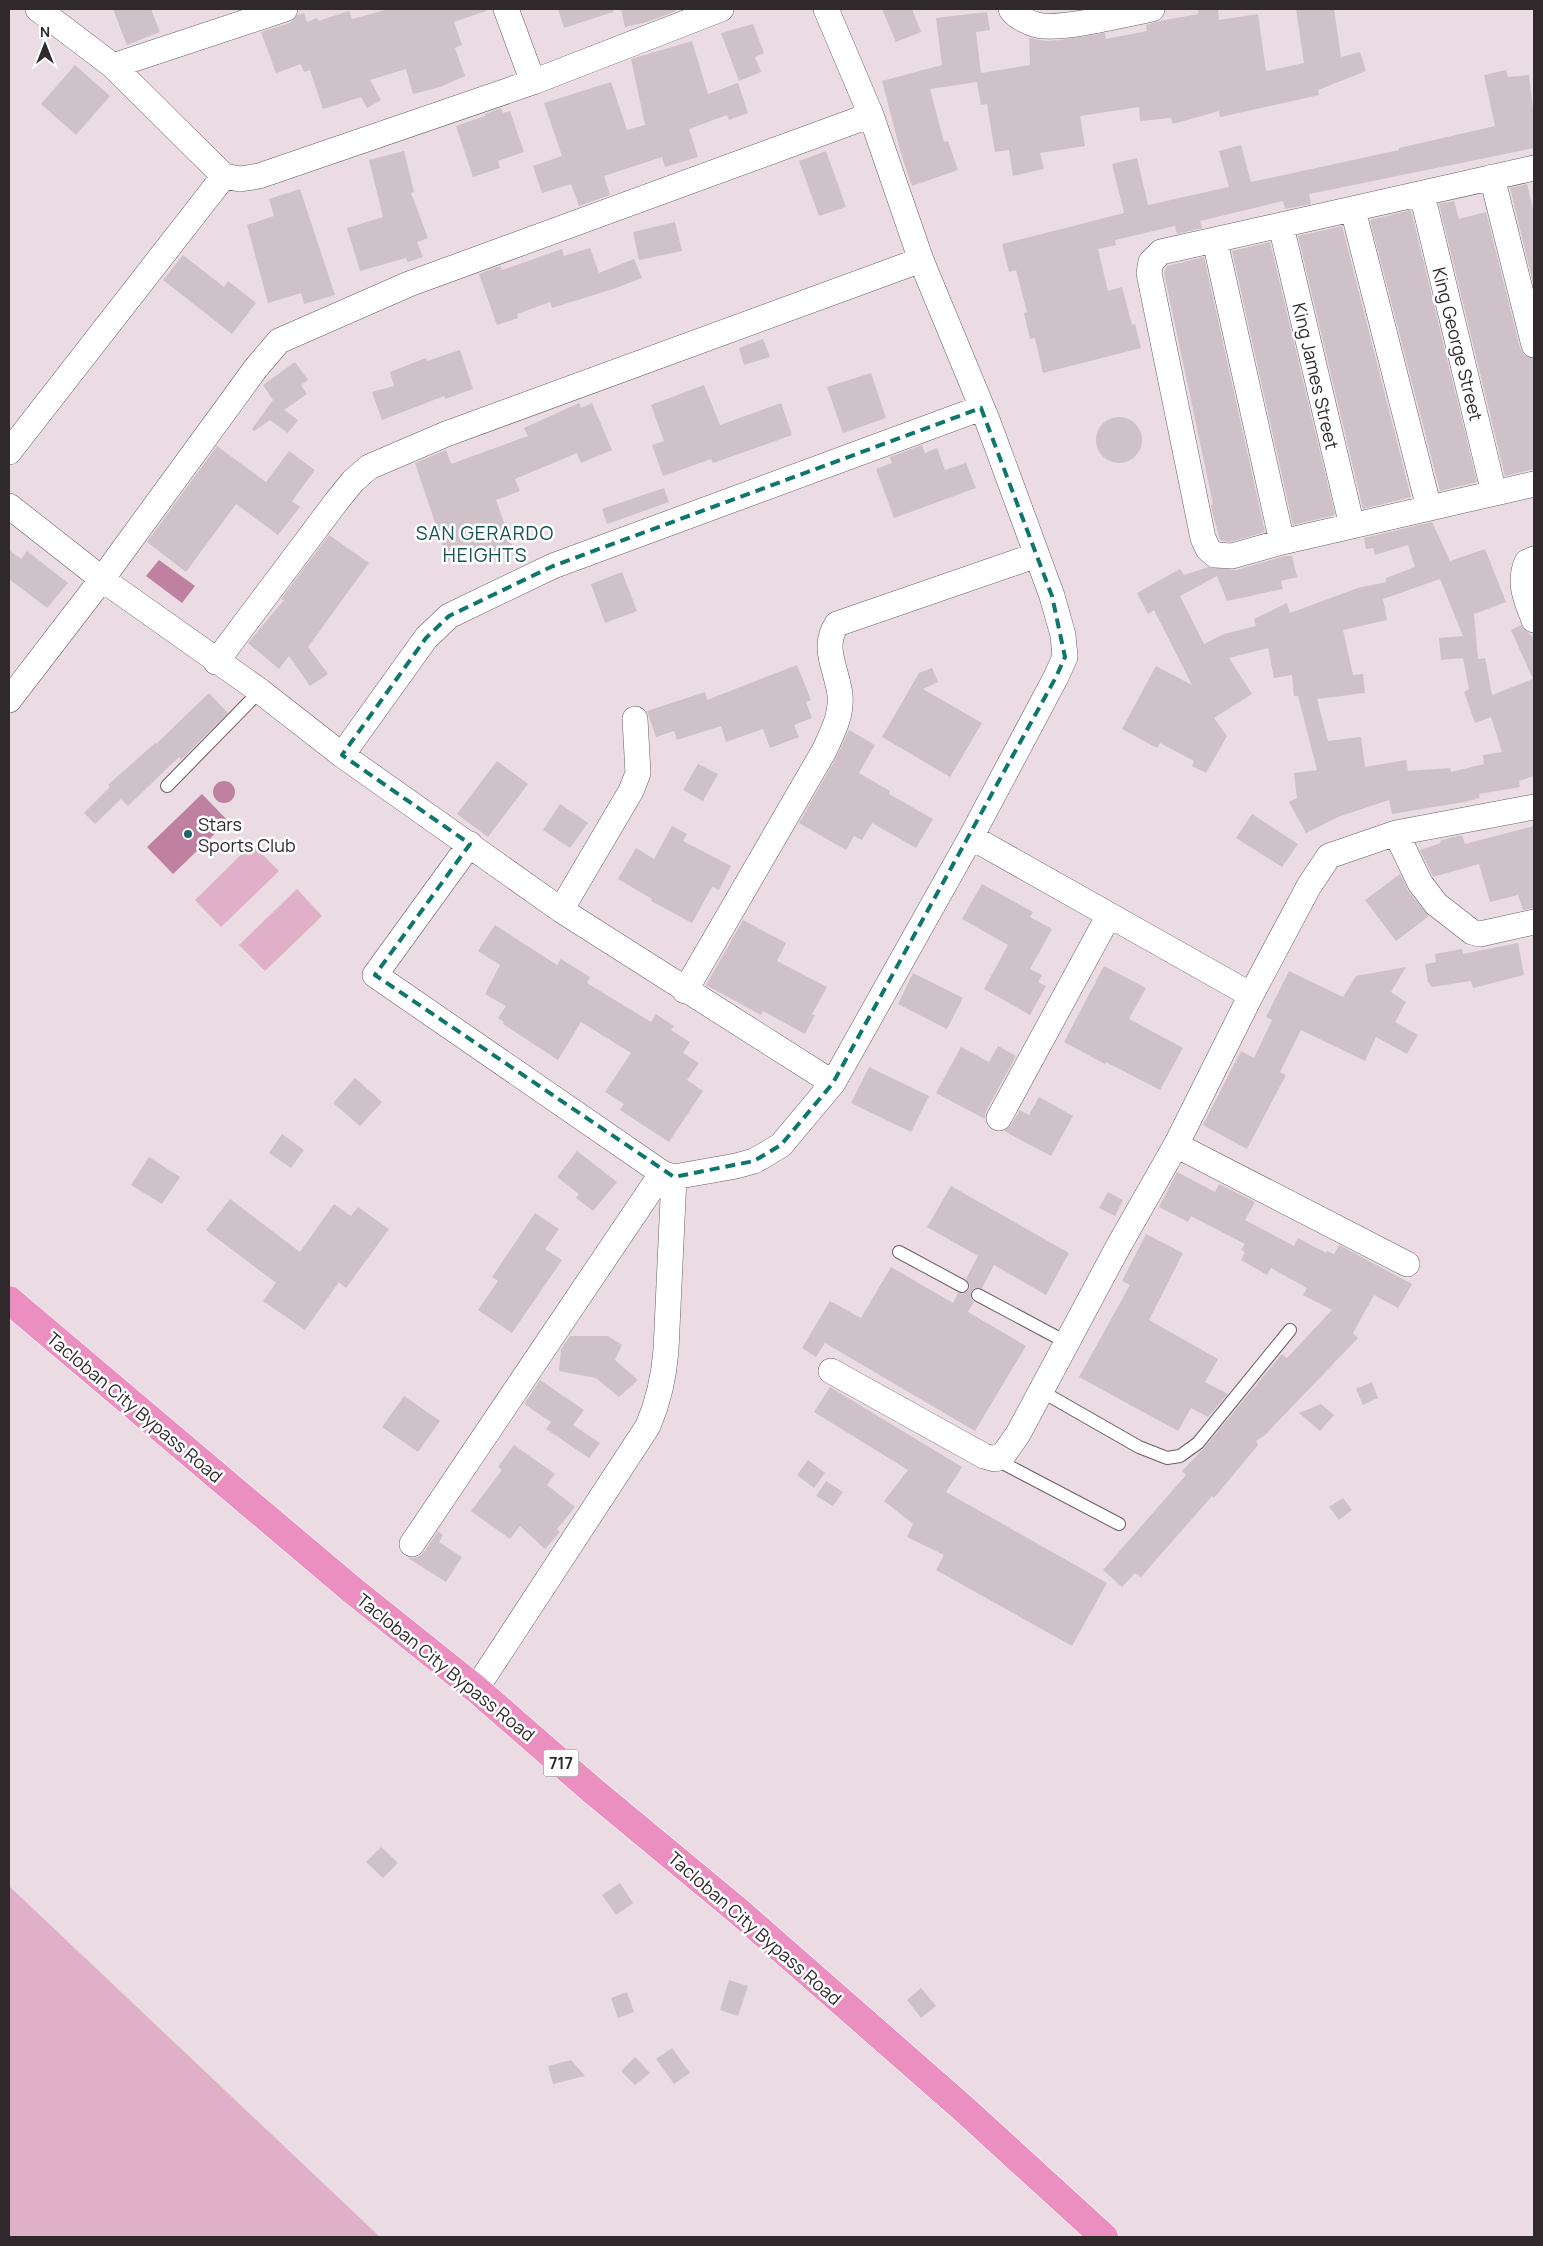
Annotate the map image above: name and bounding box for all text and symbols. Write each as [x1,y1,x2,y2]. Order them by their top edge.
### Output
north arrow [20,20,70,70]
text: N [40,22,50,41]
street label: King George Street [1427,265,1489,423]
street label: King James Street [1287,300,1345,452]
district label: SAN GERARDO HEIGHTS [416,520,554,568]
place label: Stars Sports Club [198,812,296,857]
marker: Stars Sports Club [182,828,194,840]
street label: Tacloban City Bypass Road [42,1326,228,1488]
street label: Tacloban City Bypass Road [352,1588,540,1746]
road number: 717 [544,1750,578,1776]
street label: Tacloban City Bypass Road [663,1846,847,2010]

